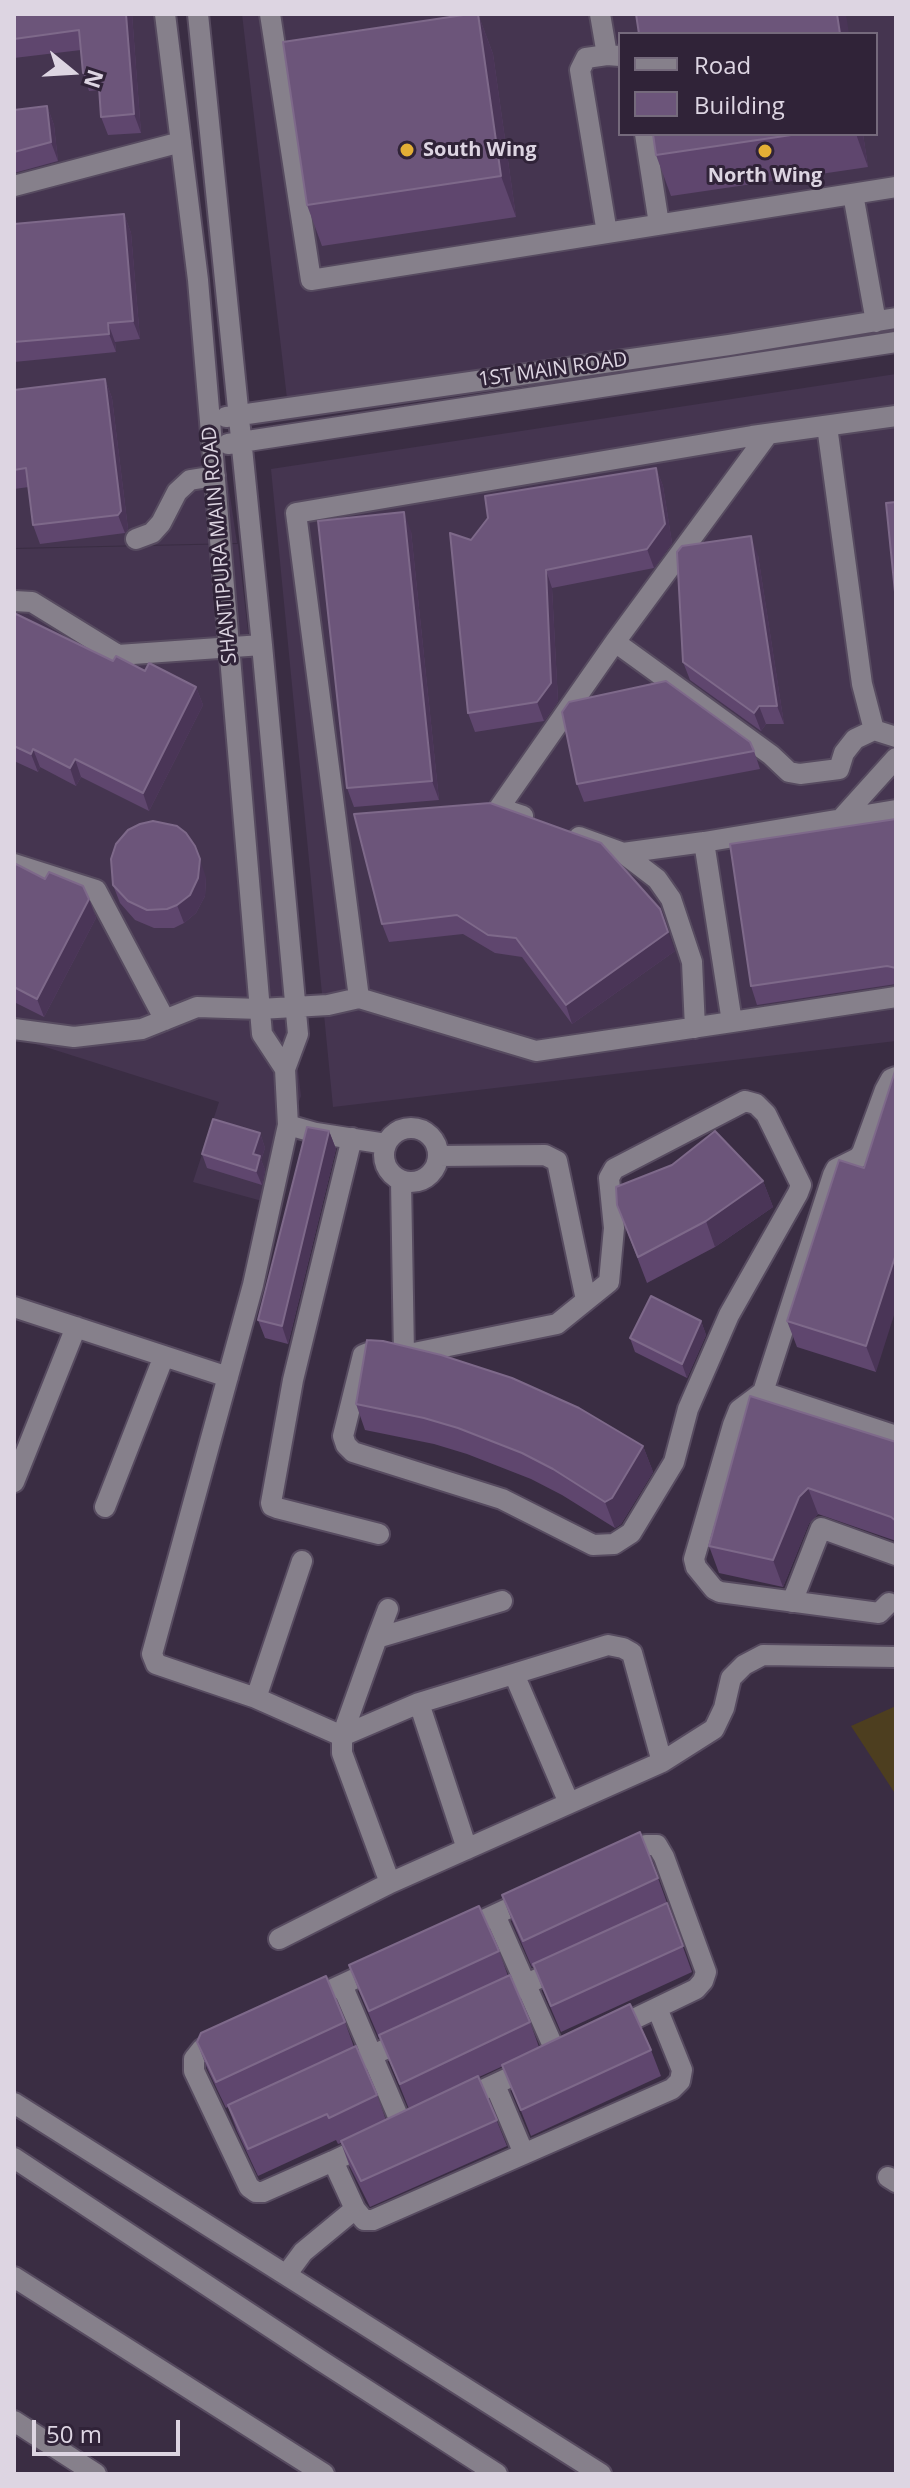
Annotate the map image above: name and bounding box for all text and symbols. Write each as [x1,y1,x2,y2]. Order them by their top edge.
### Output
north arrow [32,32,112,112]
legend [618,32,878,136]
text: Road [694,48,751,81]
text: N [78,66,112,93]
text: Building [694,88,785,121]
place label: South Wing [423,138,536,162]
marker: South Wing [398,141,416,159]
marker: North Wing [756,142,774,160]
place label: North Wing [708,164,822,188]
street label: 1ST MAIN ROAD [477,348,629,392]
street label: SHANTIPURA MAIN ROAD [198,425,242,665]
scale bar [36,2404,184,2454]
text: 50 m [46,2417,102,2450]

